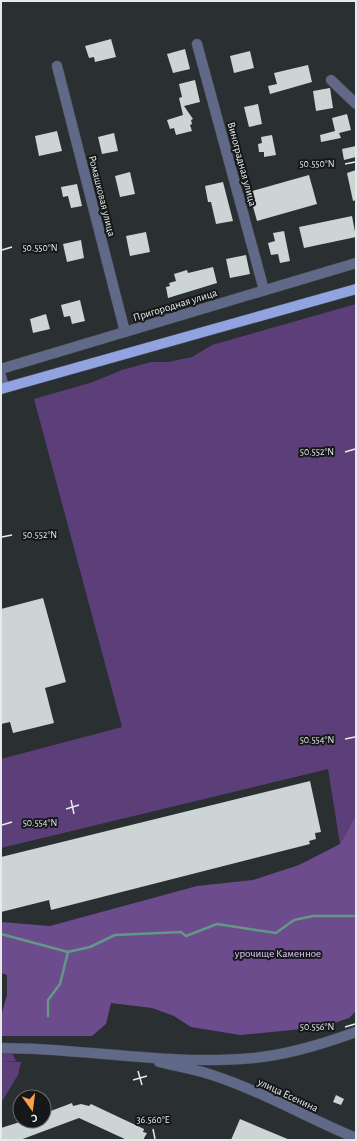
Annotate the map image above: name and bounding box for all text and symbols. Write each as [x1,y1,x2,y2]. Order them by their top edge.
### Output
street label: Виноградная улица [225,121,259,207]
street label: Ромашковая улица [87,154,117,238]
text: 50.550°N [299,159,335,169]
text: 50.550°N [22,243,58,253]
street label: Пригородная улица [132,287,218,323]
text: 50.552°N [300,447,334,457]
text: 50.552°N [23,530,57,540]
text: 50.554°N [300,735,334,745]
text: 50.554°N [23,818,57,828]
park label: урочище Каменное [234,948,321,959]
text: 50.556°N [300,1022,334,1032]
street label: улица Есенина [255,1076,320,1114]
north arrow [12,1089,52,1129]
text: С [30,1112,39,1124]
text: 36.560°E [136,1115,170,1125]

